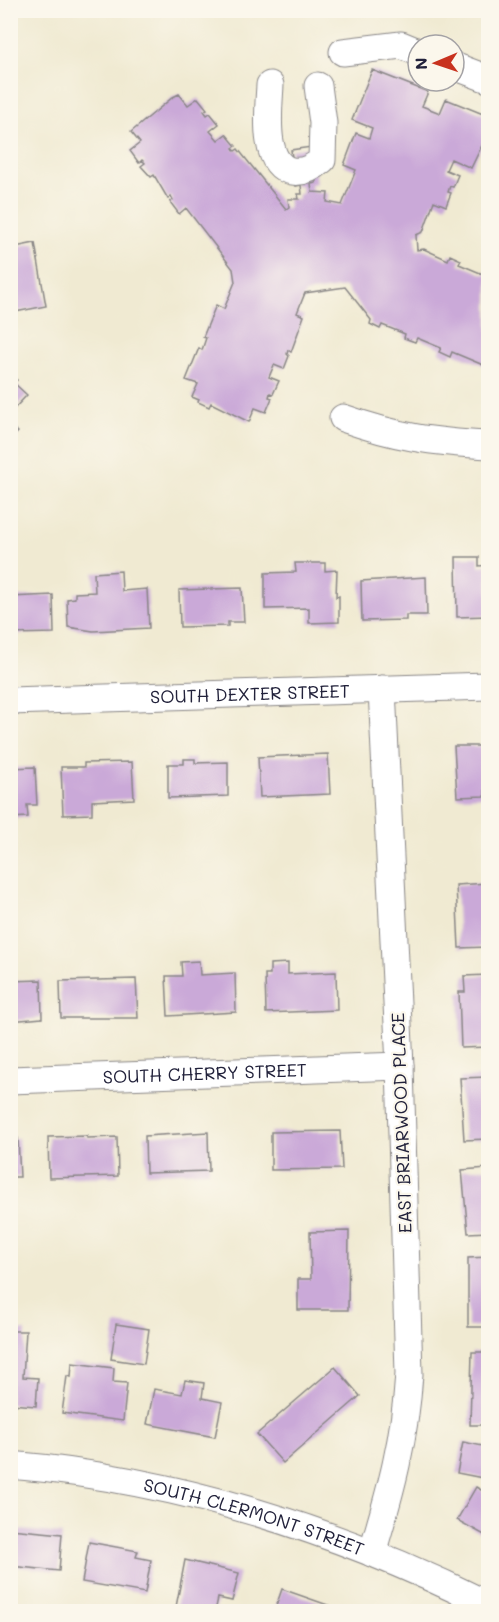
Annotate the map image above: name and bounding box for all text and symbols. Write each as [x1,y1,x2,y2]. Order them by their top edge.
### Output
north arrow [406,33,466,93]
text: N [410,57,431,70]
street label: SOUTH DEXTER STREET [150,678,350,709]
street label: EAST BRIARWOOD PLACE [385,1012,417,1234]
street label: SOUTH CHERRY STREET [102,1057,307,1089]
street label: SOUTH CLERMONT STREET [141,1473,368,1561]

